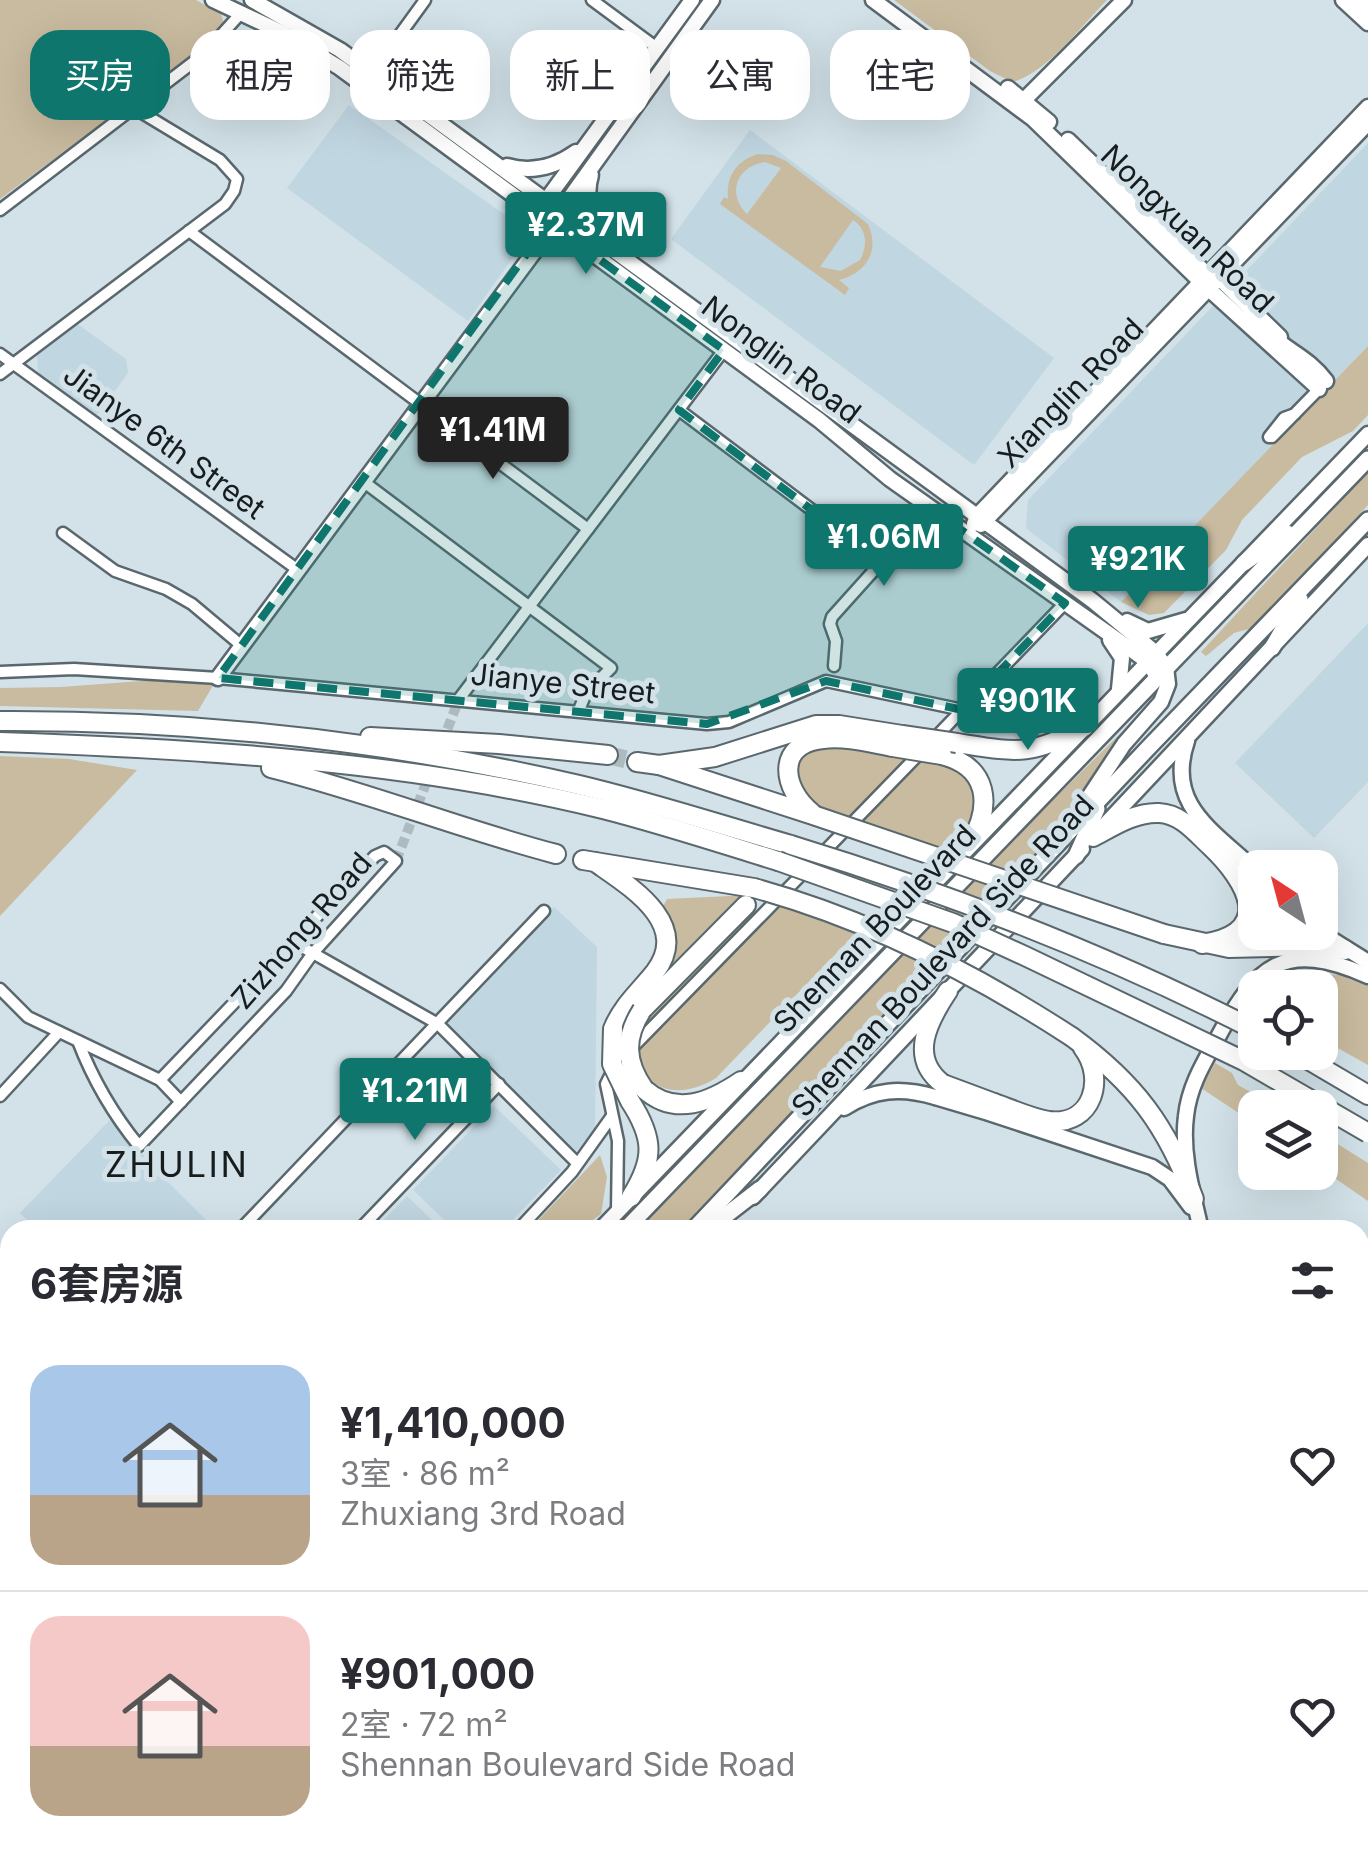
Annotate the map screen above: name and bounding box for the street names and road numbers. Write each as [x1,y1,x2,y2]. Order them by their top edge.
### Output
street label: Nongxuan Road [1094,137,1282,320]
street label: Nonglin Road [695,288,868,431]
street label: Xianglin Road [990,310,1151,475]
street label: Jianye 6th Street [57,356,272,526]
street label: Jianye Street [469,655,657,711]
street label: Shennan Boulevard Side Road [784,787,1101,1124]
street label: Shennan Boulevard [766,817,983,1040]
street label: Zizhong Road [224,845,379,1016]

